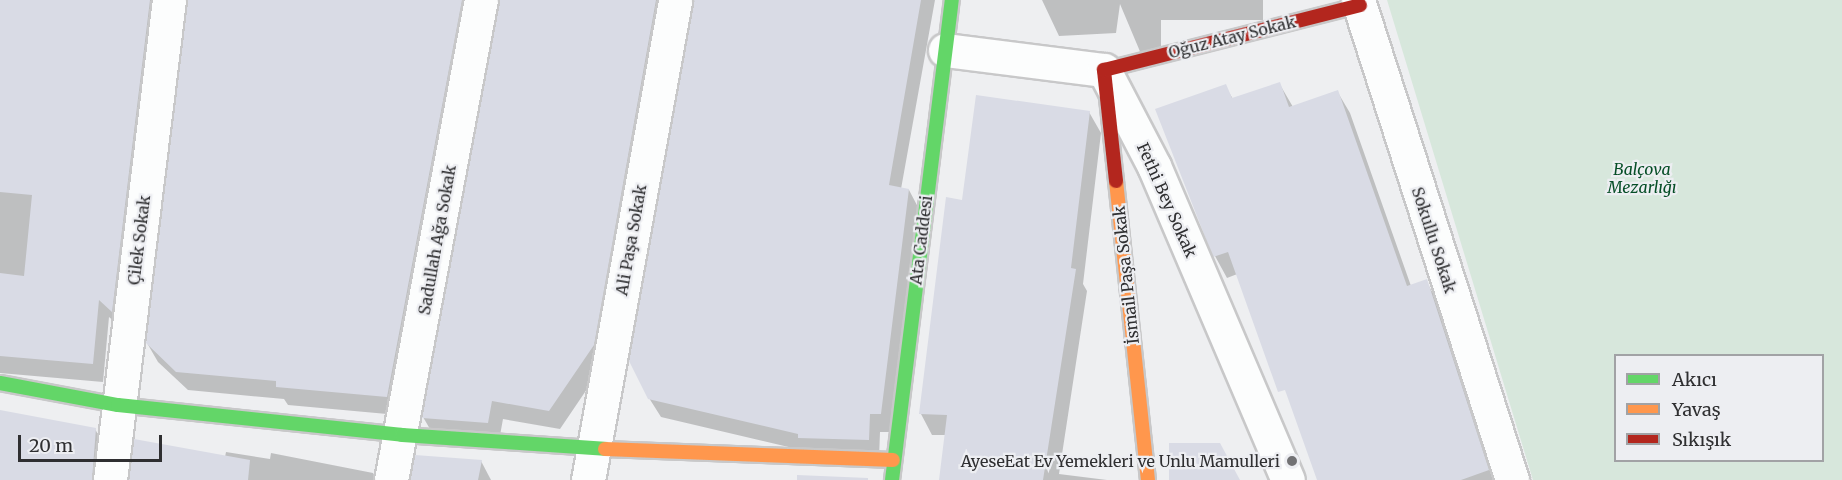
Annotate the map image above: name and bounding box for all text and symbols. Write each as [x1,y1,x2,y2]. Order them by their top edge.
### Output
street label: Oğuz Atay Sokak [1166,12,1298,62]
street label: Fethi Bey Sokak [1133,140,1201,260]
park label: Balçova Mezarlığı [1608,159,1676,197]
street label: Sadullah Ağa Sokak [414,164,460,316]
street label: Ali Paşa Sokak [612,183,650,297]
street label: Sokullu Sokak [1408,185,1460,295]
street label: Çilek Sokak [124,194,154,286]
street label: Ata Caddesi [906,194,936,286]
street label: İsmail Paşa Sokak [1109,205,1143,345]
legend [1614,354,1824,462]
text: Akıcı [1672,368,1717,391]
text: Yavaş [1672,398,1720,421]
scale bar [21,423,165,461]
text: Sıkışık [1672,428,1731,451]
text: 20 m [29,434,73,457]
place label: AyeseEat Ev Yemekleri ve Unlu Mamulleri [961,451,1280,471]
marker: AyeseEat Ev Yemekleri ve Unlu Mamulleri [1285,454,1299,468]

